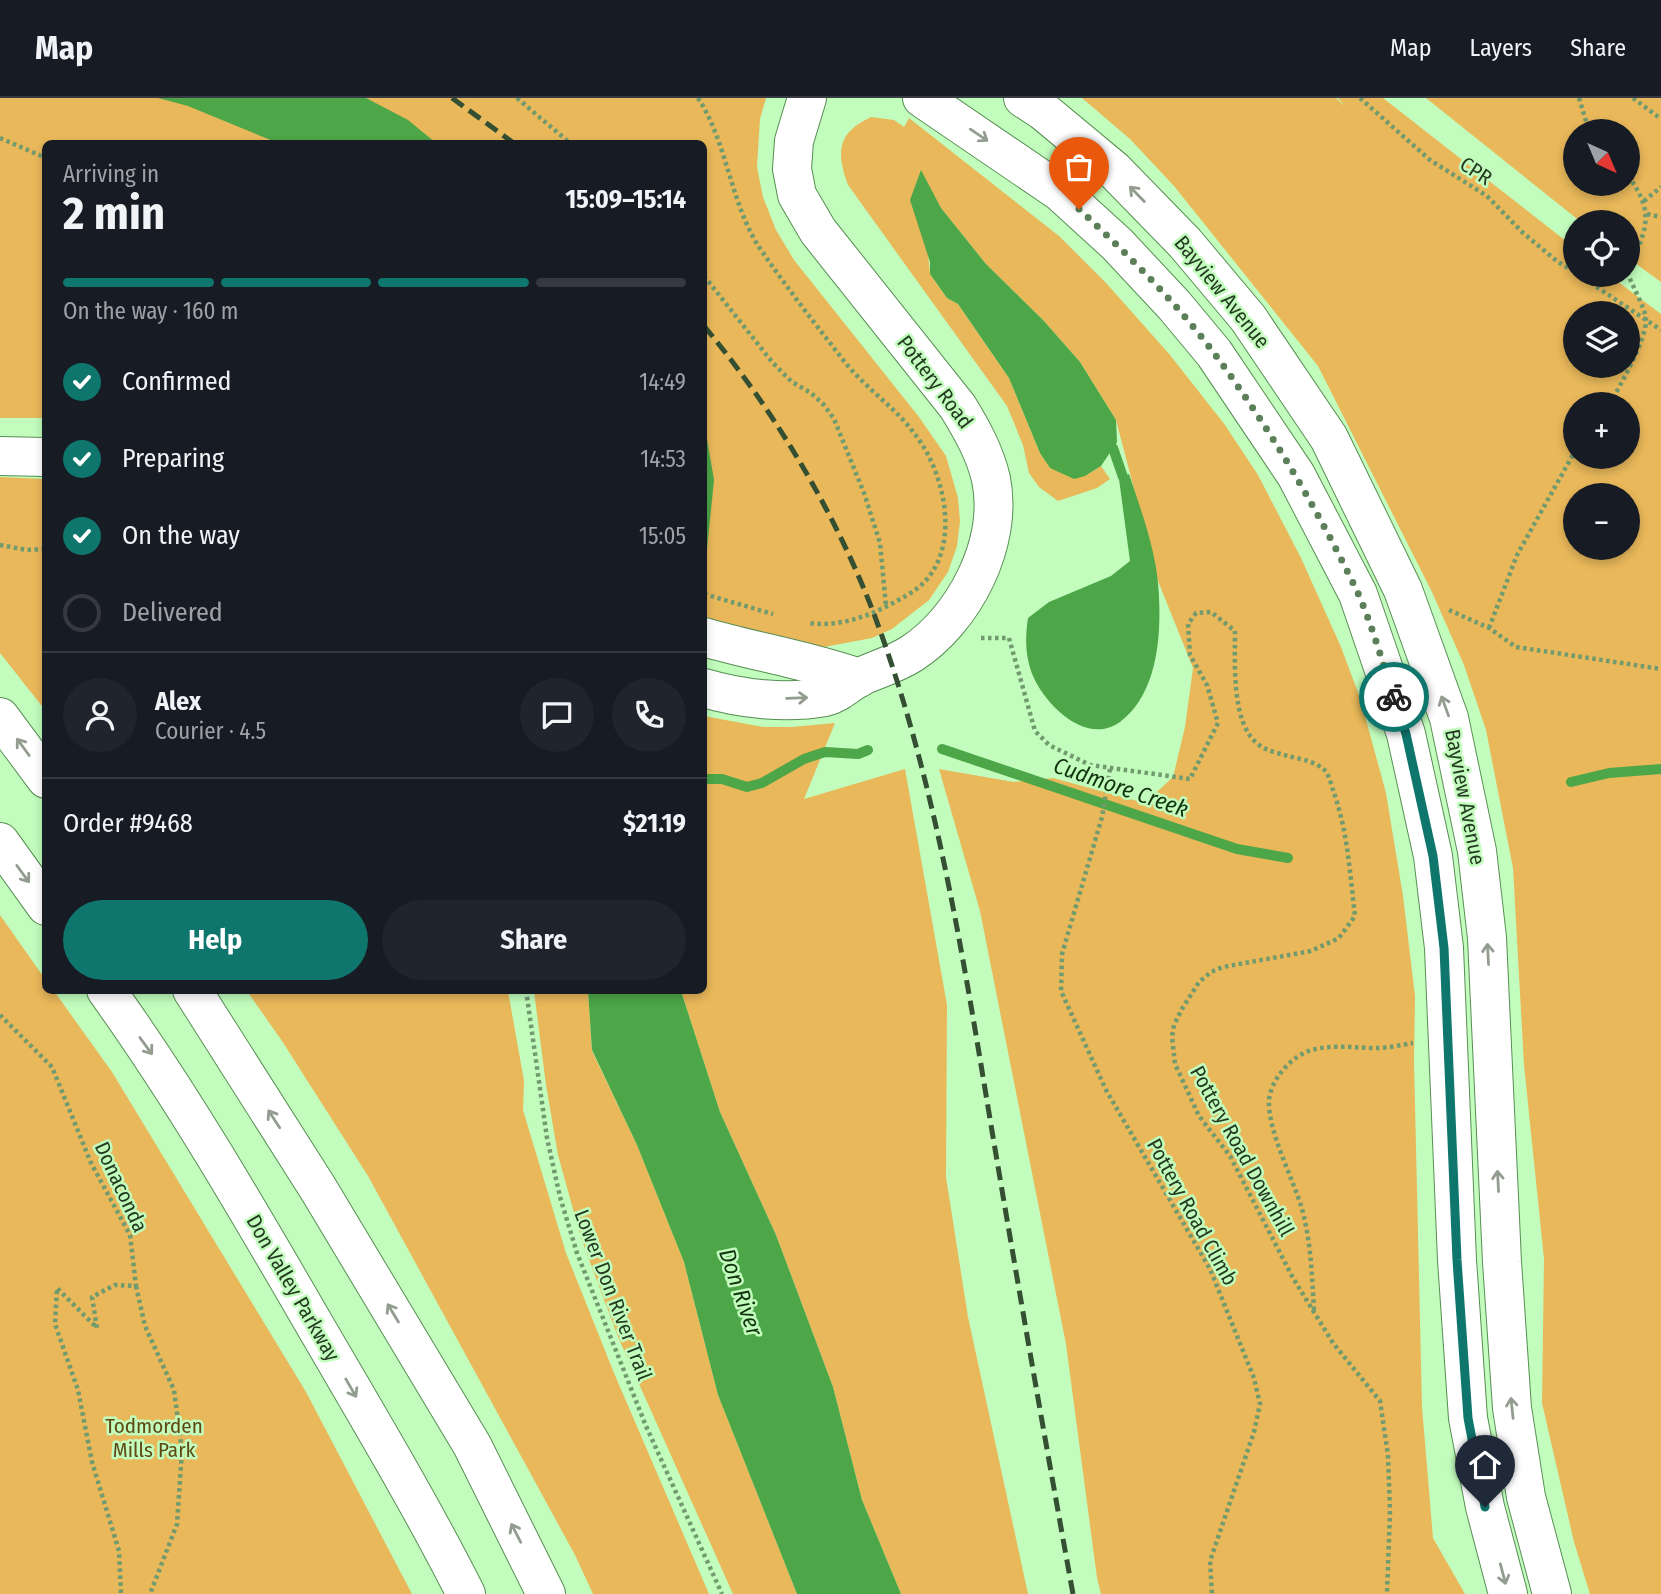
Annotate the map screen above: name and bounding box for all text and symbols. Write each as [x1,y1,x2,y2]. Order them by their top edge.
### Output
text: Map [35,28,93,68]
text: Map [1390,34,1432,62]
text: Layers [1470,34,1532,62]
text: Share [1570,34,1626,62]
north arrow [1563,119,1640,196]
map controls [1563,119,1640,560]
one-way arrow [969,128,988,142]
pin [1049,137,1109,209]
icon: bag [1060,148,1098,186]
street label: CPR [1455,151,1497,191]
text: Arriving in [63,160,159,188]
text: 15:09–15:14 [565,184,686,215]
text: 2 min [63,186,165,241]
one-way arrow [1129,186,1146,203]
button: locate [1563,210,1640,287]
street label: Bayview Avenue [1169,230,1275,354]
text: On the way · 160 m [63,297,238,325]
button: layers [1563,301,1640,378]
street label: Pottery Road [891,330,979,434]
icon: check [63,363,101,401]
text: Confirmed [122,366,232,397]
text: 14:49 [639,368,686,396]
button: + [1563,392,1640,469]
icon: check [63,440,101,478]
text: Preparing [122,443,224,474]
text: 14:53 [640,445,686,473]
button: − [1563,483,1640,560]
icon: check [63,517,101,555]
text: On the way [122,520,240,551]
text: 15:05 [639,522,686,550]
text: Delivered [122,597,223,628]
courier [1359,662,1429,732]
button: person [63,678,137,752]
button: chat [520,678,594,752]
button: phone [612,678,686,752]
icon: bike [1375,678,1413,716]
text: Alex [155,686,201,717]
one-way arrow [785,692,808,705]
one-way arrow [1438,695,1450,717]
text: Courier · 4.5 [155,717,266,745]
street label: Bayview Avenue [1439,727,1491,867]
one-way arrow [16,738,31,757]
water label: Cudmore Creek [1050,751,1192,823]
text: Order #9468 [63,808,193,839]
text: $21.19 [623,808,686,839]
one-way arrow [16,864,30,883]
button: Help [63,900,368,980]
button: Share [382,900,686,980]
one-way arrow [1482,942,1495,965]
one-way arrow [139,1036,153,1055]
street label: Pottery Road Downhill [1184,1061,1300,1241]
one-way arrow [267,1110,281,1129]
street label: Pottery Road Climb [1141,1134,1243,1290]
street label: Donaconda [89,1138,153,1236]
one-way arrow [1491,1170,1504,1193]
street label: Lower Don River Trail [568,1206,658,1385]
street label: Don Valley Parkway [241,1210,346,1366]
water label: Don River [713,1245,769,1340]
one-way arrow [386,1304,400,1324]
one-way arrow [345,1377,358,1398]
one-way arrow [1506,1397,1519,1420]
park label: Todmorden Mills Park [105,1413,203,1463]
pin [1455,1435,1515,1507]
icon: home [1466,1446,1504,1484]
one-way arrow [508,1523,522,1544]
one-way arrow [1497,1562,1510,1585]

